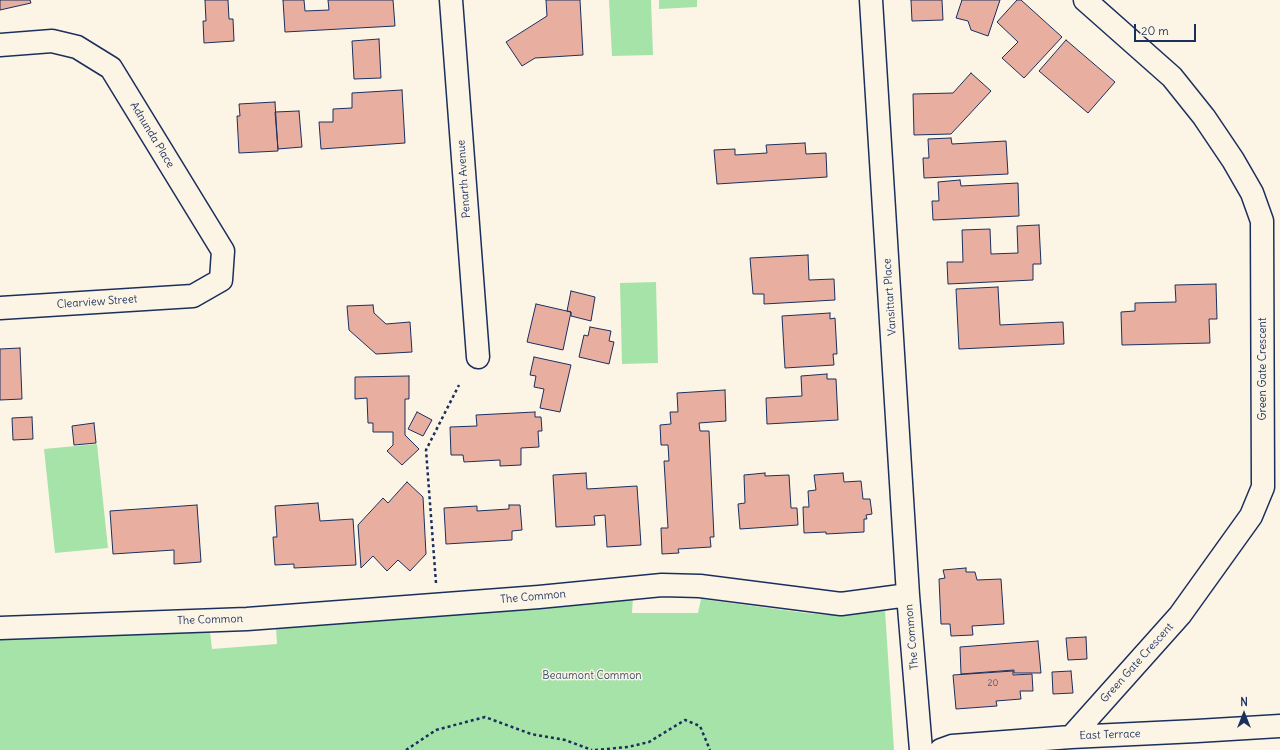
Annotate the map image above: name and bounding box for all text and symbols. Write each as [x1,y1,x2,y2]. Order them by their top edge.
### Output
scale bar [1136,16,1198,42]
text: 20 m [1141,23,1169,38]
street label: Adnunda Place [127,100,177,170]
street label: Penarth Avenue [455,139,473,219]
street label: Vansittart Place [881,258,899,336]
street label: Clearview Street [56,293,138,311]
street label: Green Gate Crescent [1256,318,1270,420]
street label: The Common [500,588,566,606]
street label: The Common [903,604,921,670]
street label: The Common [177,612,243,628]
street label: Green Gate Crescent [1098,620,1176,706]
park label: Beaumont Common [542,669,642,683]
house number: 20 [988,678,998,688]
north arrow [1224,694,1264,734]
text: N [1240,695,1248,709]
street label: East Terrace [1079,727,1141,743]

